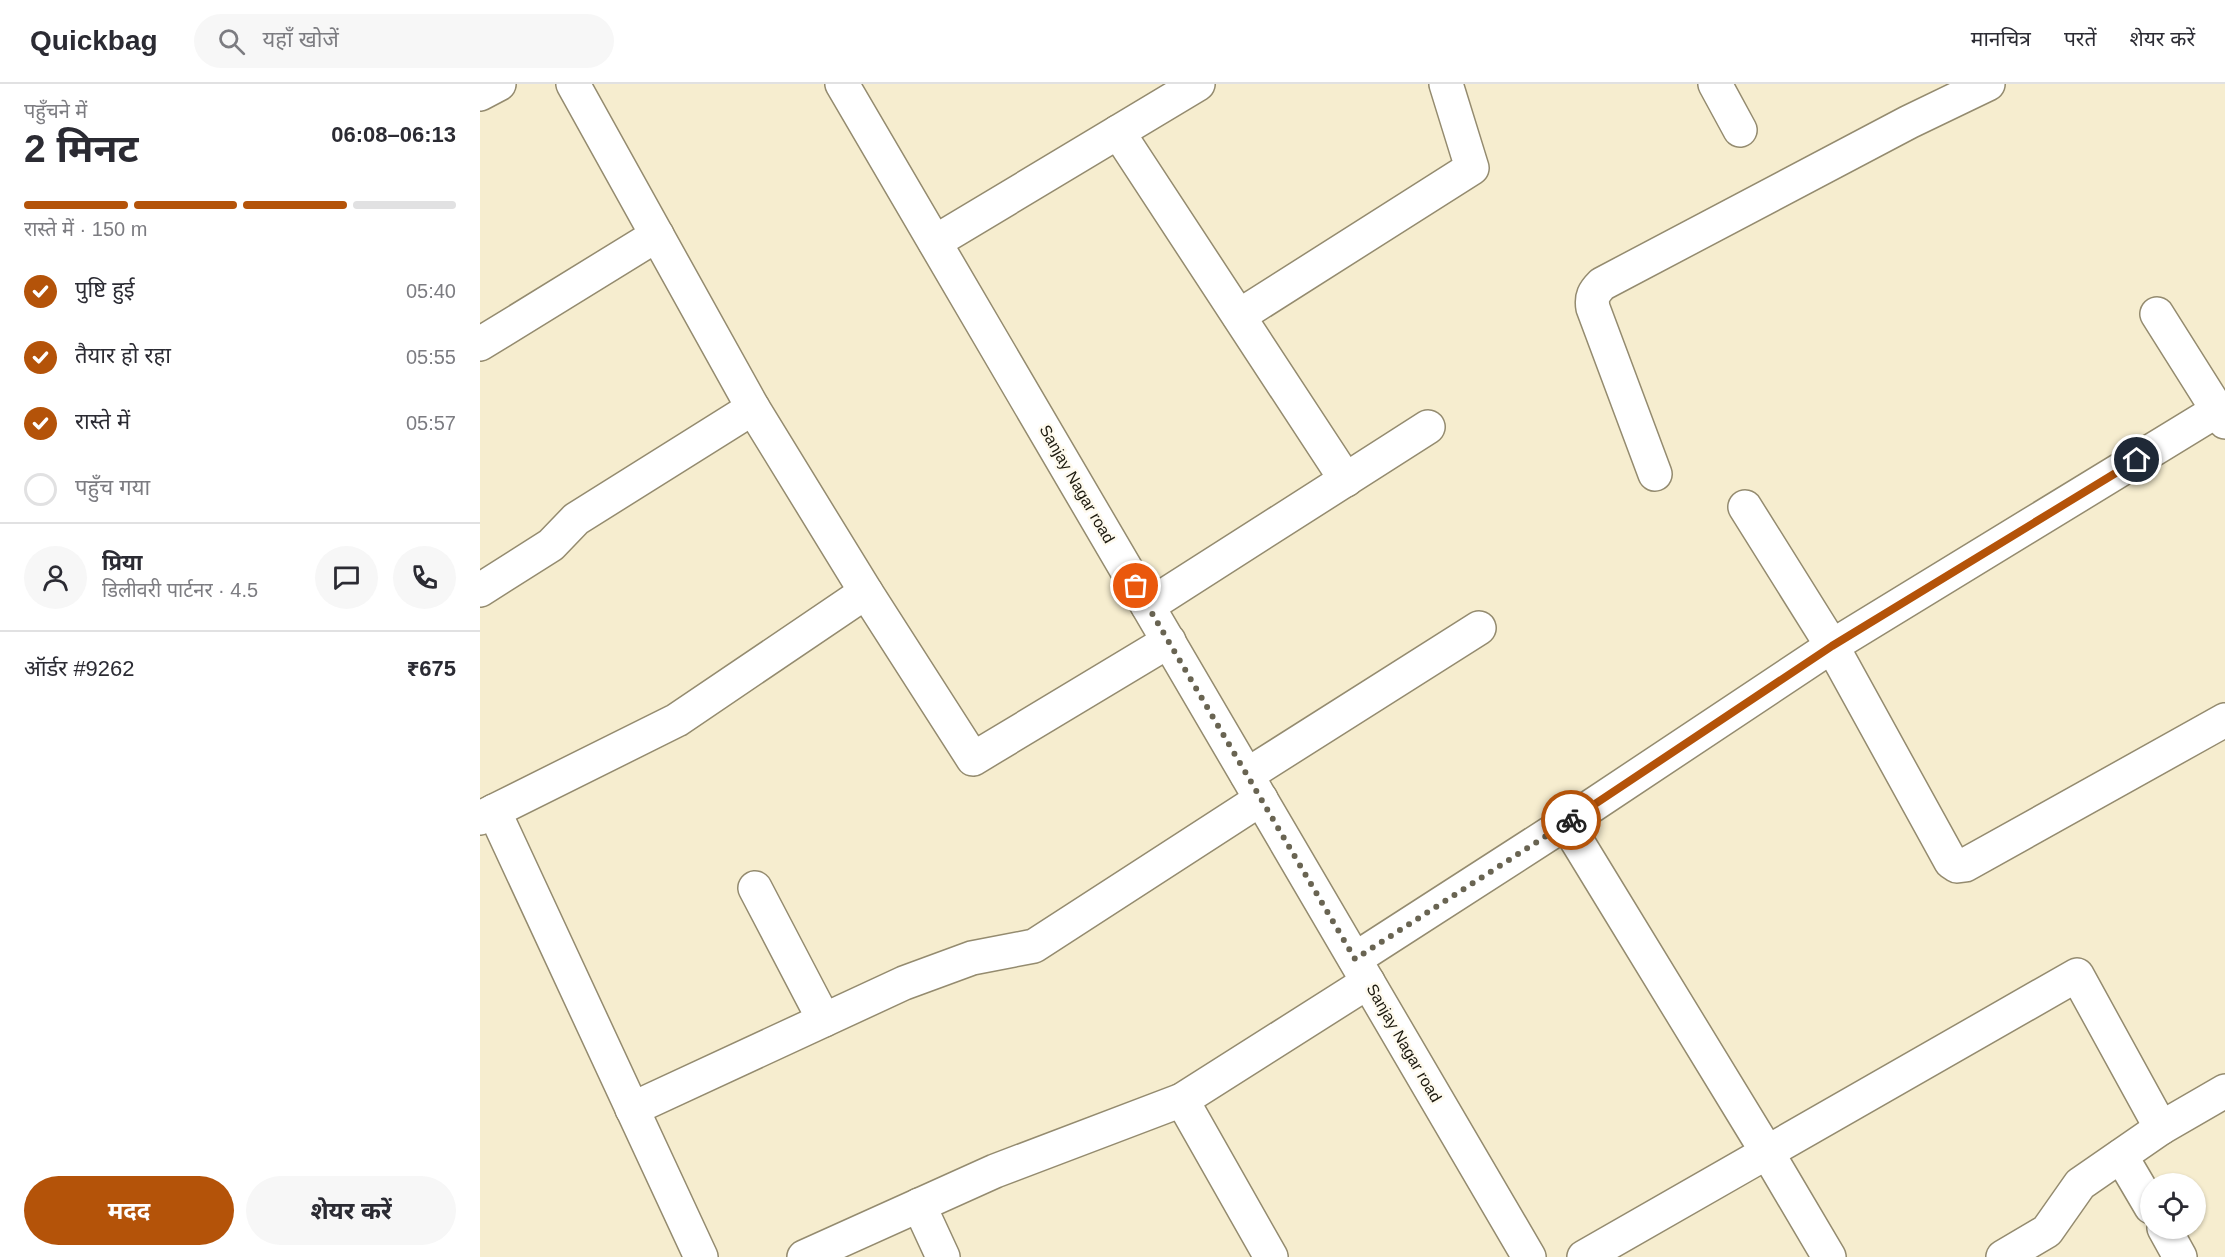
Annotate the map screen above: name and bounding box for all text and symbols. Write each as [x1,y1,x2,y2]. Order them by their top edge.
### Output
search box [194,14,614,68]
text: Quickbag [30,25,158,56]
icon: search [215,25,248,58]
text: यहाँ खोजें [263,27,339,52]
text: मानचित्र [1971,27,2031,50]
text: परतें [2064,27,2096,50]
text: शेयर करें [2129,27,2195,50]
text: पहुँचने में [24,100,87,122]
text: 06:08–06:13 [331,122,456,147]
text: 2 मिनट [24,127,138,170]
text: रास्ते में · 150 m [24,218,147,240]
icon: check [24,275,57,308]
text: पुष्टि हुई [75,277,135,302]
text: 05:40 [406,280,456,302]
icon: check [24,341,57,374]
text: तैयार हो रहा [75,343,171,368]
text: 05:55 [406,346,456,368]
icon: check [24,407,57,440]
text: रास्ते में [75,409,130,434]
text: 05:57 [406,412,456,434]
street label: Sanjay Nagar road [1036,422,1118,546]
pin [2111,434,2162,485]
icon: home [2120,443,2153,476]
text: पहुँच गया [75,475,150,500]
button: person [24,546,87,609]
button: chat [315,546,378,609]
button: phone [393,546,456,609]
text: प्रिया [102,550,142,575]
pin [1110,560,1161,611]
icon: bag [1119,569,1152,602]
text: डिलीवरी पार्टनर · 4.5 [102,579,258,601]
text: ऑर्डर #9262 [24,656,135,681]
text: ₹675 [407,656,456,681]
courier [1541,790,1601,850]
icon: bike [1555,804,1588,837]
street label: Sanjay Nagar road [1363,981,1445,1105]
map controls [2140,1173,2206,1239]
button: locate [2140,1173,2206,1239]
button: मदद [24,1176,234,1245]
button: शेयर करें [246,1176,456,1245]

